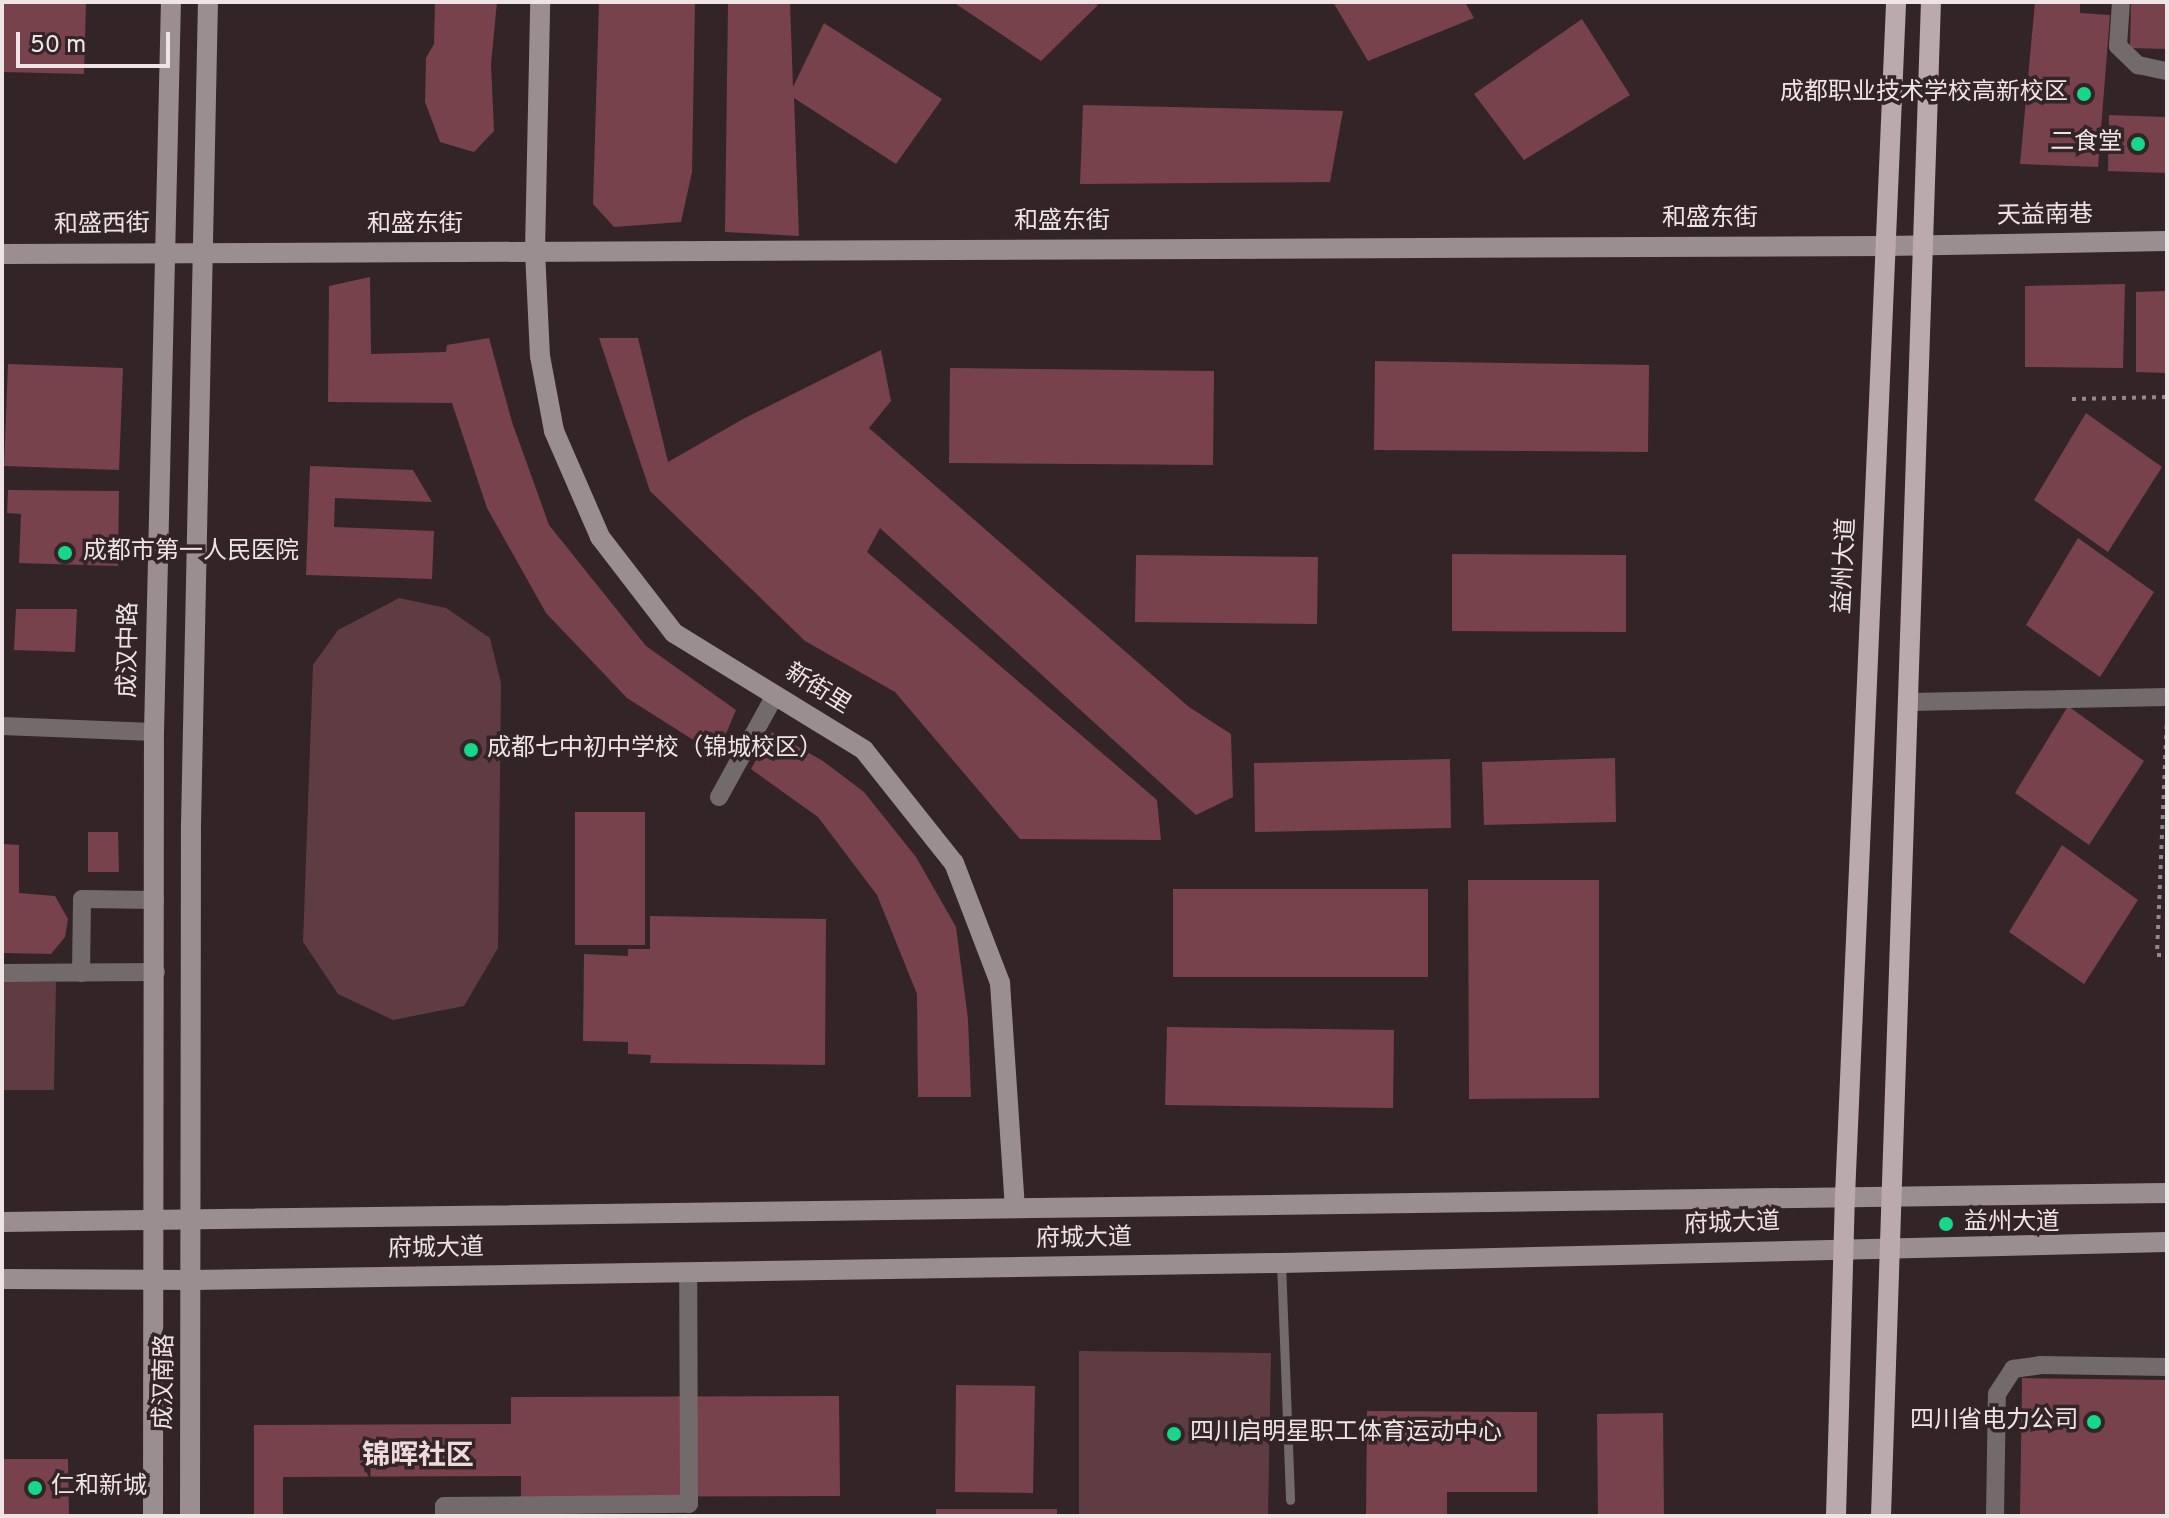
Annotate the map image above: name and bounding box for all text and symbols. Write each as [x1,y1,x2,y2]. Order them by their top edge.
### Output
scale bar [20,16,174,66]
text: 50 m [30,31,86,61]
place label: 成都职业技术学校高新校区 [1780,80,2068,108]
marker: 成都职业技术学校高新校区 [2075,85,2093,103]
place label: 二食堂 [2050,130,2122,158]
marker: 二食堂 [2129,135,2147,153]
street label: 天益南巷 [1997,202,2093,232]
street label: 和盛东街 [1662,206,1758,234]
street label: 和盛东街 [1014,209,1110,237]
street label: 和盛西街 [54,211,150,241]
street label: 和盛东街 [367,212,463,240]
street label: 益州大道 [1829,517,1863,615]
place label: 成都市第一人民医院 [83,539,299,567]
marker: 成都市第一人民医院 [54,542,76,564]
street label: 成汉中路 [115,602,145,698]
street label: 新街里 [779,659,855,721]
place label: 成都七中初中学校（锦城校区） [487,736,823,764]
marker: 成都七中初中学校（锦城校区） [462,741,480,759]
street label: 府城大道 [1684,1209,1780,1241]
place label: 益州大道 [1964,1210,2060,1238]
marker: 益州大道 [1935,1213,1957,1235]
street label: 府城大道 [1036,1225,1132,1255]
street label: 府城大道 [388,1235,484,1265]
street label: 成汉南路 [151,1334,181,1430]
place label: 四川省电力公司 [1910,1408,2078,1436]
marker: 四川省电力公司 [2085,1413,2103,1431]
place label: 四川启明星职工体育运动中心 [1190,1420,1502,1448]
marker: 四川启明星职工体育运动中心 [1165,1425,1183,1443]
district label: 锦晖社区 [362,1440,474,1474]
place label: 仁和新城 [51,1474,147,1502]
marker: 仁和新城 [26,1479,44,1497]

